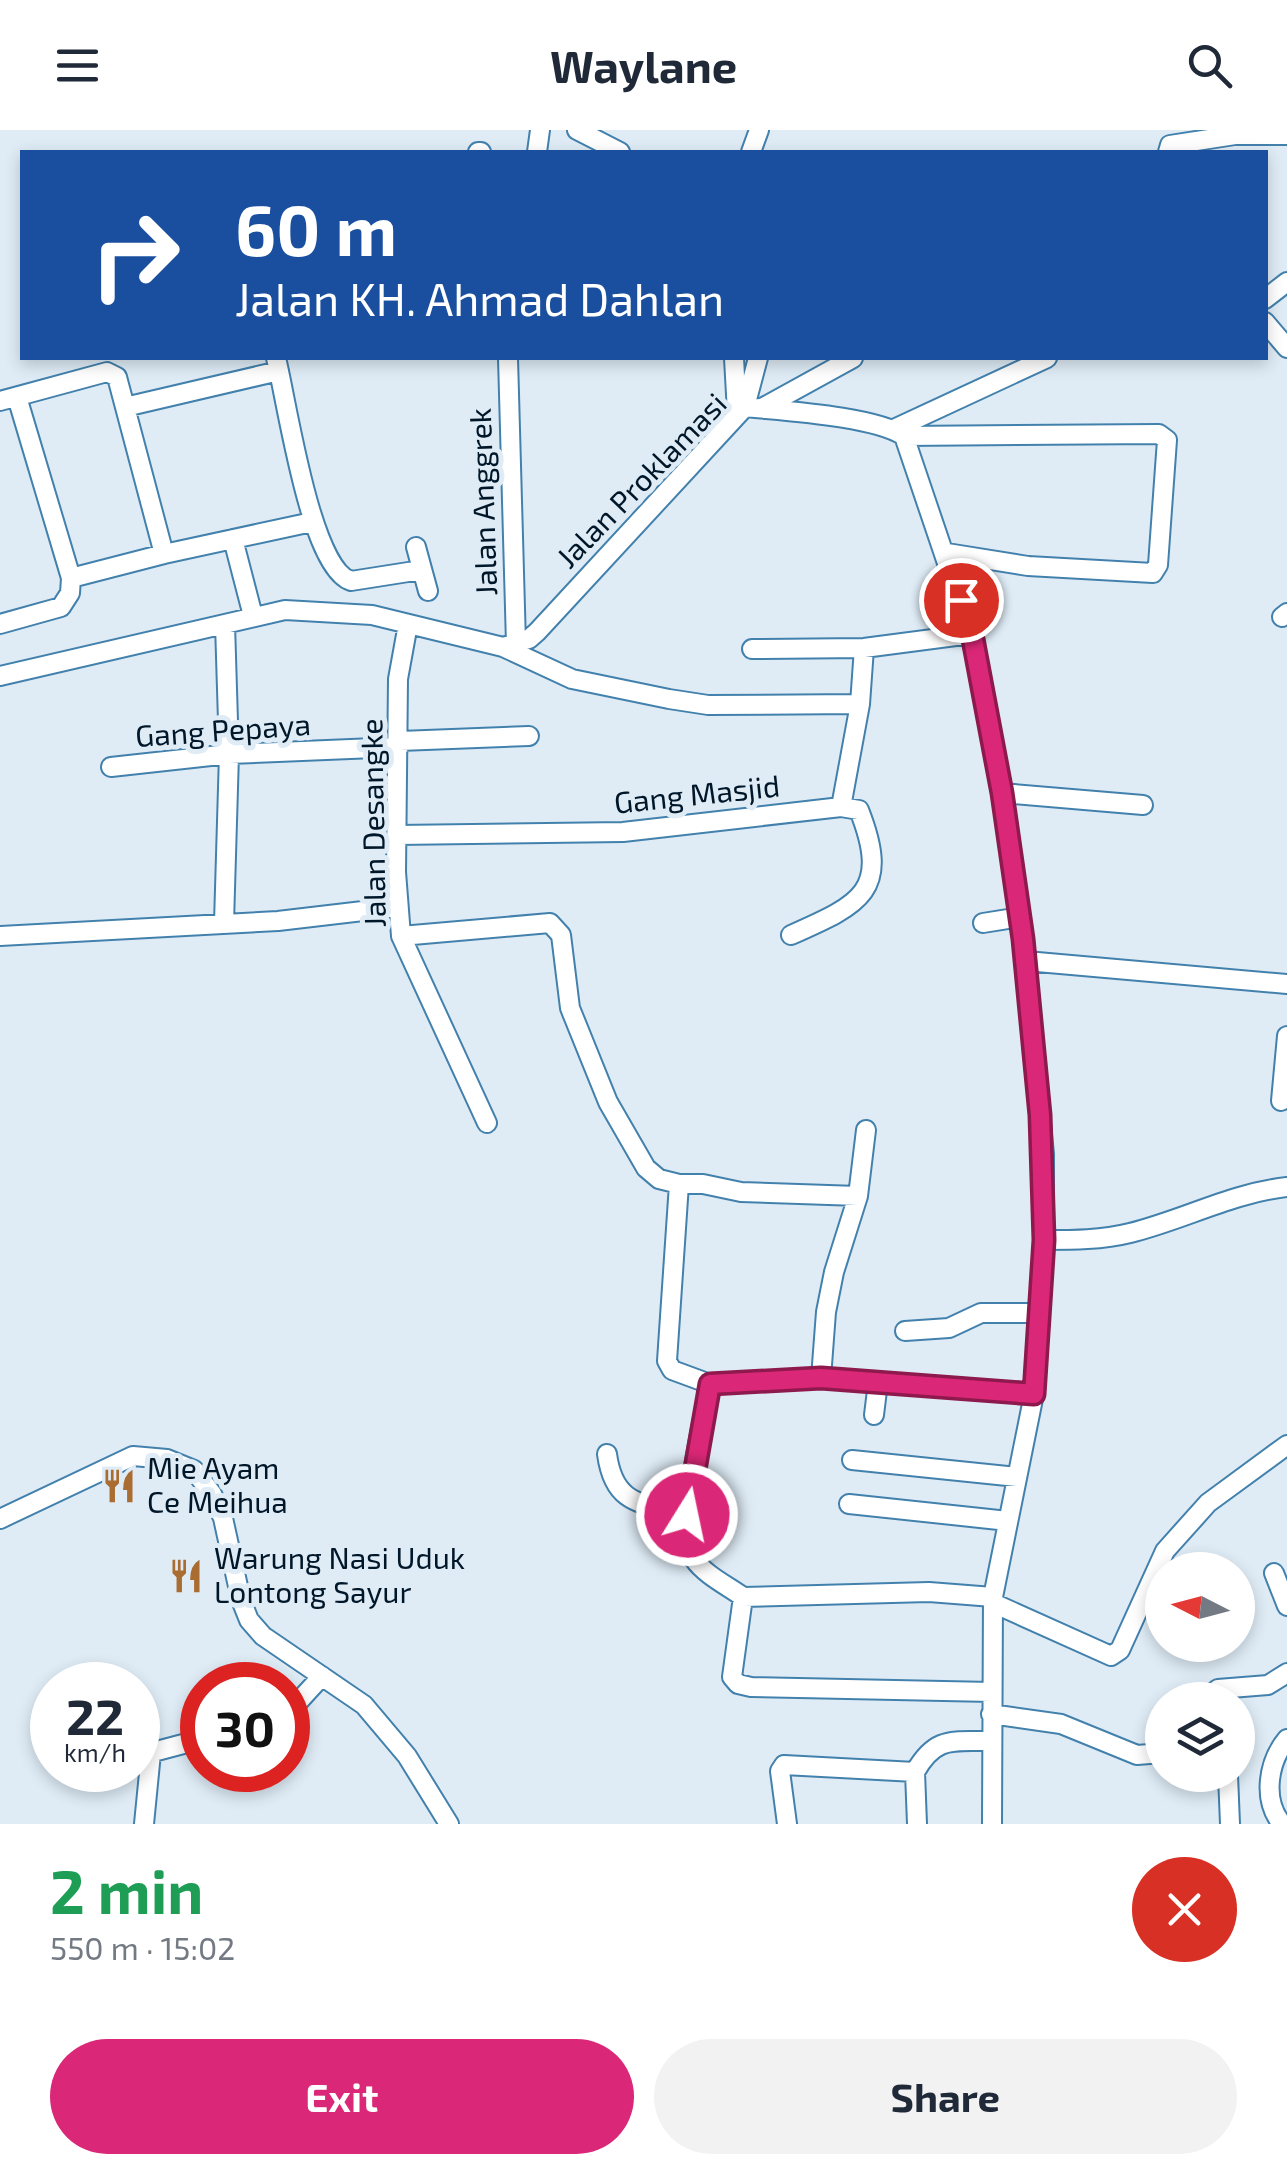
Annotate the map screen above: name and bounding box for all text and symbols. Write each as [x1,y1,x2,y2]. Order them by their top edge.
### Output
icon: menu [50,38,105,93]
text: Waylane [550,38,737,92]
icon: search [1182,38,1237,93]
text: 60 m [235,186,397,270]
icon: right [70,190,200,320]
text: Jalan KH. Ahmad Dahlan [235,271,724,325]
street label: Jalan Proklamasi [548,385,733,574]
street label: Jalan Anggrek [461,407,503,597]
pin [919,558,1004,643]
icon: arrive [934,573,989,628]
street label: Gang Pepaya [134,705,312,753]
street label: Jalan Desangke [352,718,392,928]
street label: Gang Masjid [612,766,781,820]
place label: Mie Ayam Ce Meihua [147,1449,288,1519]
position arrow [635,1463,739,1567]
restaurant icon: Mie Ayam Ce Meihua [100,1467,138,1505]
place label: Warung Nasi Uduk Lontong Sayur [214,1539,465,1609]
north arrow [1145,1552,1255,1662]
map controls [1145,1552,1255,1792]
restaurant icon: Warung Nasi Uduk Lontong Sayur [167,1557,205,1595]
speed limit sign: 30 [180,1662,310,1792]
button: layers [1145,1682,1255,1792]
text: 22 [66,1685,124,1745]
text: km/h [64,1737,126,1767]
text: 2 min [50,1854,203,1926]
button: close [1132,1857,1237,1962]
text: 550 m · 15:02 [50,1928,235,1966]
button: Exit [50,2039,634,2154]
button: Share [654,2039,1237,2154]

